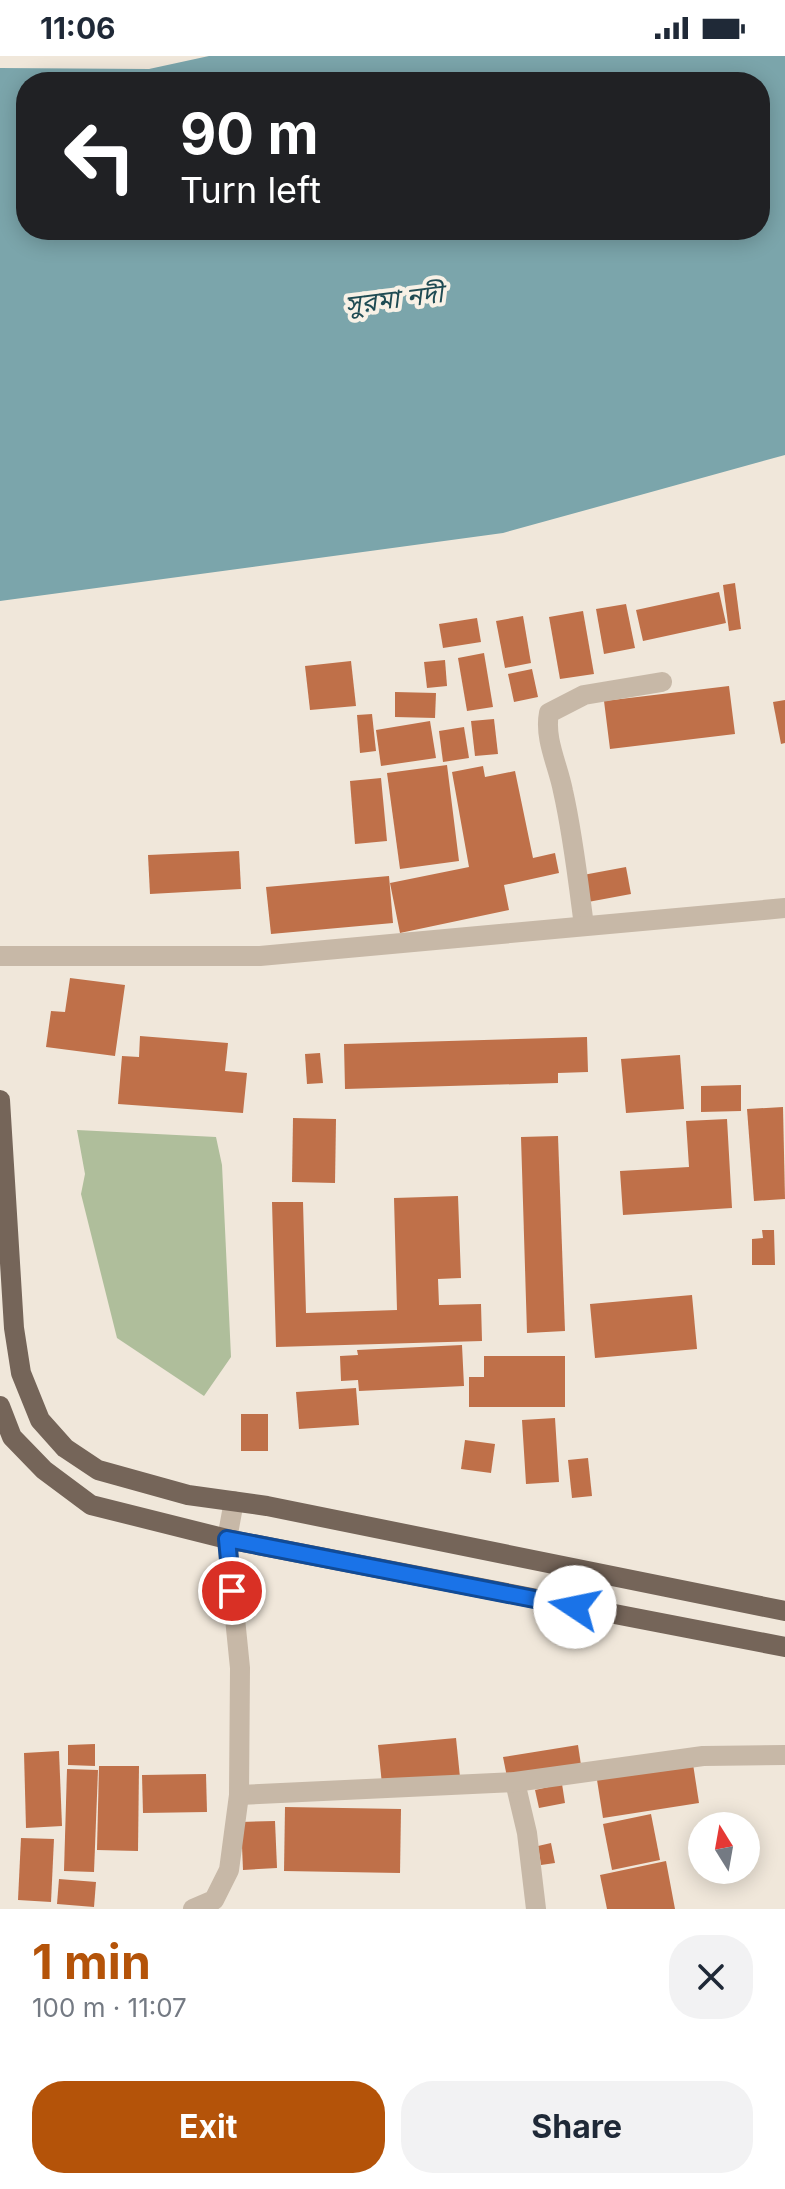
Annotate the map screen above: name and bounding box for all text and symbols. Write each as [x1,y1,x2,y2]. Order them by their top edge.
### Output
text: 11:06 [40,10,116,46]
text: 90 m [180,100,319,168]
icon: left [48,104,152,208]
text: Turn left [180,168,321,212]
water label: সুরমা নদী [343,276,450,320]
pin [198,1557,266,1625]
position arrow [533,1565,617,1649]
icon: arrive [210,1569,254,1613]
north arrow [688,1812,760,1884]
map controls [688,1812,760,1884]
text: 1 min [32,1932,151,1991]
button: close [669,1935,753,2019]
text: 100 m · 11:07 [32,1992,187,2023]
button: Exit [32,2081,385,2173]
button: Share [401,2081,753,2173]

